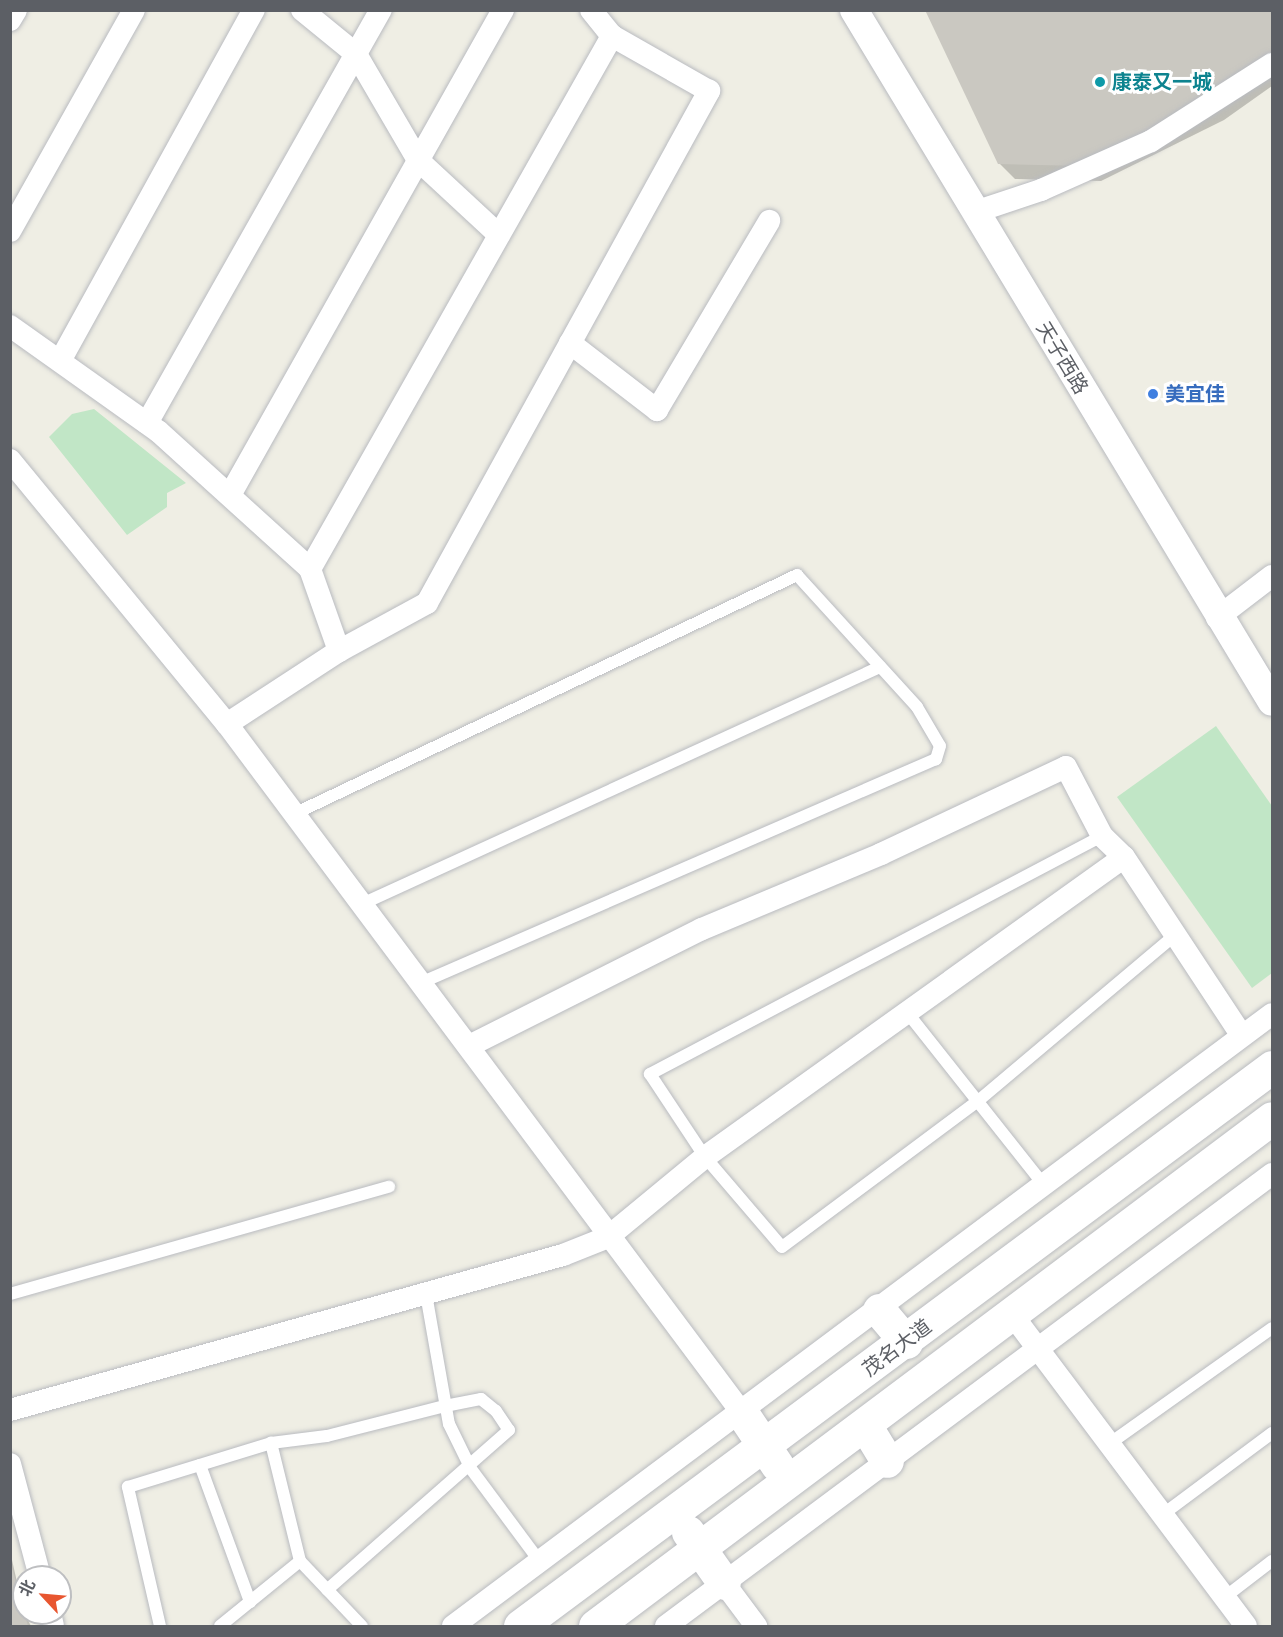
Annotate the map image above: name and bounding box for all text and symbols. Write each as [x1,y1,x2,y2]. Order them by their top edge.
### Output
place label: 康泰又一城 [1112,70,1212,94]
marker: 康泰又一城 [1093,75,1107,89]
street label: 天子西路 [1031,318,1093,398]
place label: 美宜佳 [1165,382,1225,406]
marker: 美宜佳 [1146,387,1160,401]
street label: 茂名大道 [858,1314,936,1382]
north arrow [12,1565,72,1625]
text: 北 [15,1576,39,1599]

